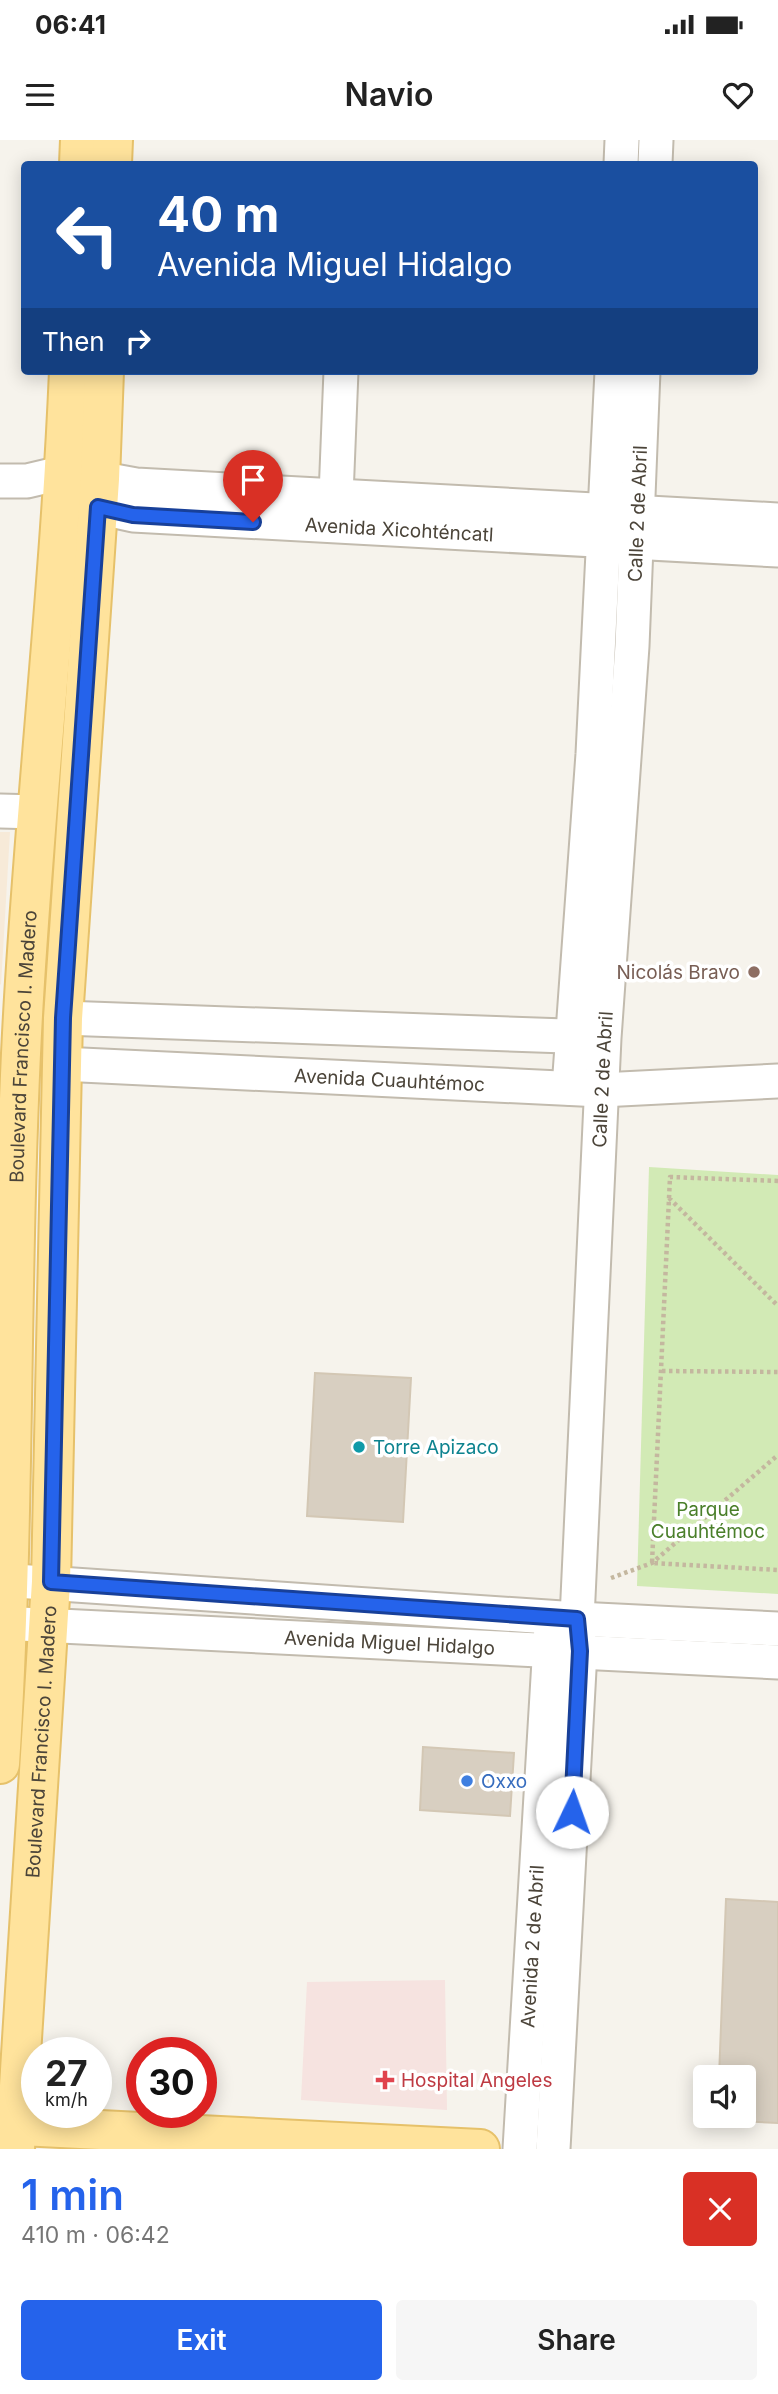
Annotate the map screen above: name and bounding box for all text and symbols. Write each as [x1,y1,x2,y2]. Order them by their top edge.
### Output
text: 06:41 [35,9,106,40]
text: Navio [345,75,433,114]
icon: menu [21,76,59,114]
icon: heart [719,76,757,114]
text: 40 m [157,185,280,244]
icon: left [42,189,133,280]
text: Avenida Miguel Hidalgo [157,245,512,284]
icon: right [119,322,157,360]
text: Then [42,326,105,357]
street label: Calle 2 de Abril [624,445,652,582]
pin [223,450,283,522]
icon: arrive [234,461,272,499]
street label: Avenida Xicohténcatl [304,513,494,547]
street label: Boulevard Francisco I. Madero [5,909,42,1183]
place label: Nicolás Bravo [617,961,740,984]
marker: Nicolás Bravo [746,964,762,980]
street label: Calle 2 de Abril [588,1010,618,1148]
street label: Avenida Cuauhtémoc [294,1064,486,1096]
place label: Torre Apizaco [373,1436,499,1459]
marker: Torre Apizaco [351,1439,367,1455]
park label: Parque Cuauhtémoc [651,1498,765,1543]
street label: Boulevard Francisco I. Madero [21,1605,61,1879]
street label: Avenida Miguel Hidalgo [283,1626,496,1660]
place label: Oxxo [481,1770,527,1793]
marker: Oxxo [459,1773,475,1789]
position arrow [535,1775,609,1849]
street label: Avenida 2 de Abril [516,1864,549,2028]
speed limit sign: 30 [126,2037,217,2128]
text: 27 [45,2052,88,2094]
map controls [693,2065,756,2128]
button: sound [693,2065,756,2128]
place label: Hospital Angeles [401,2069,552,2092]
marker: Hospital Angeles [375,2070,395,2090]
text: km/h [45,2089,88,2110]
text: 1 min [21,2169,124,2220]
button: close [683,2172,757,2246]
text: 410 m · 06:42 [21,2221,170,2249]
button: Exit [21,2300,382,2380]
button: Share [396,2300,757,2380]

